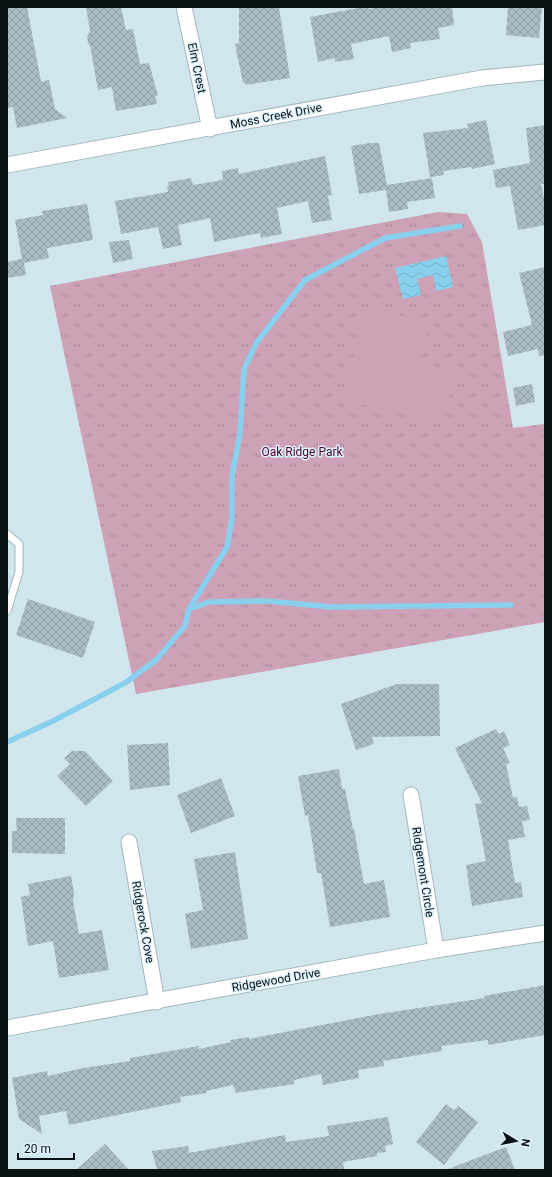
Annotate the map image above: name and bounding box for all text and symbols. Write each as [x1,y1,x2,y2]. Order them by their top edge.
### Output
street label: Elm Crest [185,41,209,95]
street label: Moss Creek Drive [229,100,323,132]
park label: Oak Ridge Park [261,445,344,459]
street label: Ridgemont Circle [409,826,437,918]
street label: Ridgerock Cove [129,880,157,964]
street label: Ridgewood Drive [231,965,321,995]
north arrow [496,1121,536,1161]
scale bar [18,1135,74,1161]
text: N [518,1138,532,1148]
text: 20 m [24,1142,51,1156]

